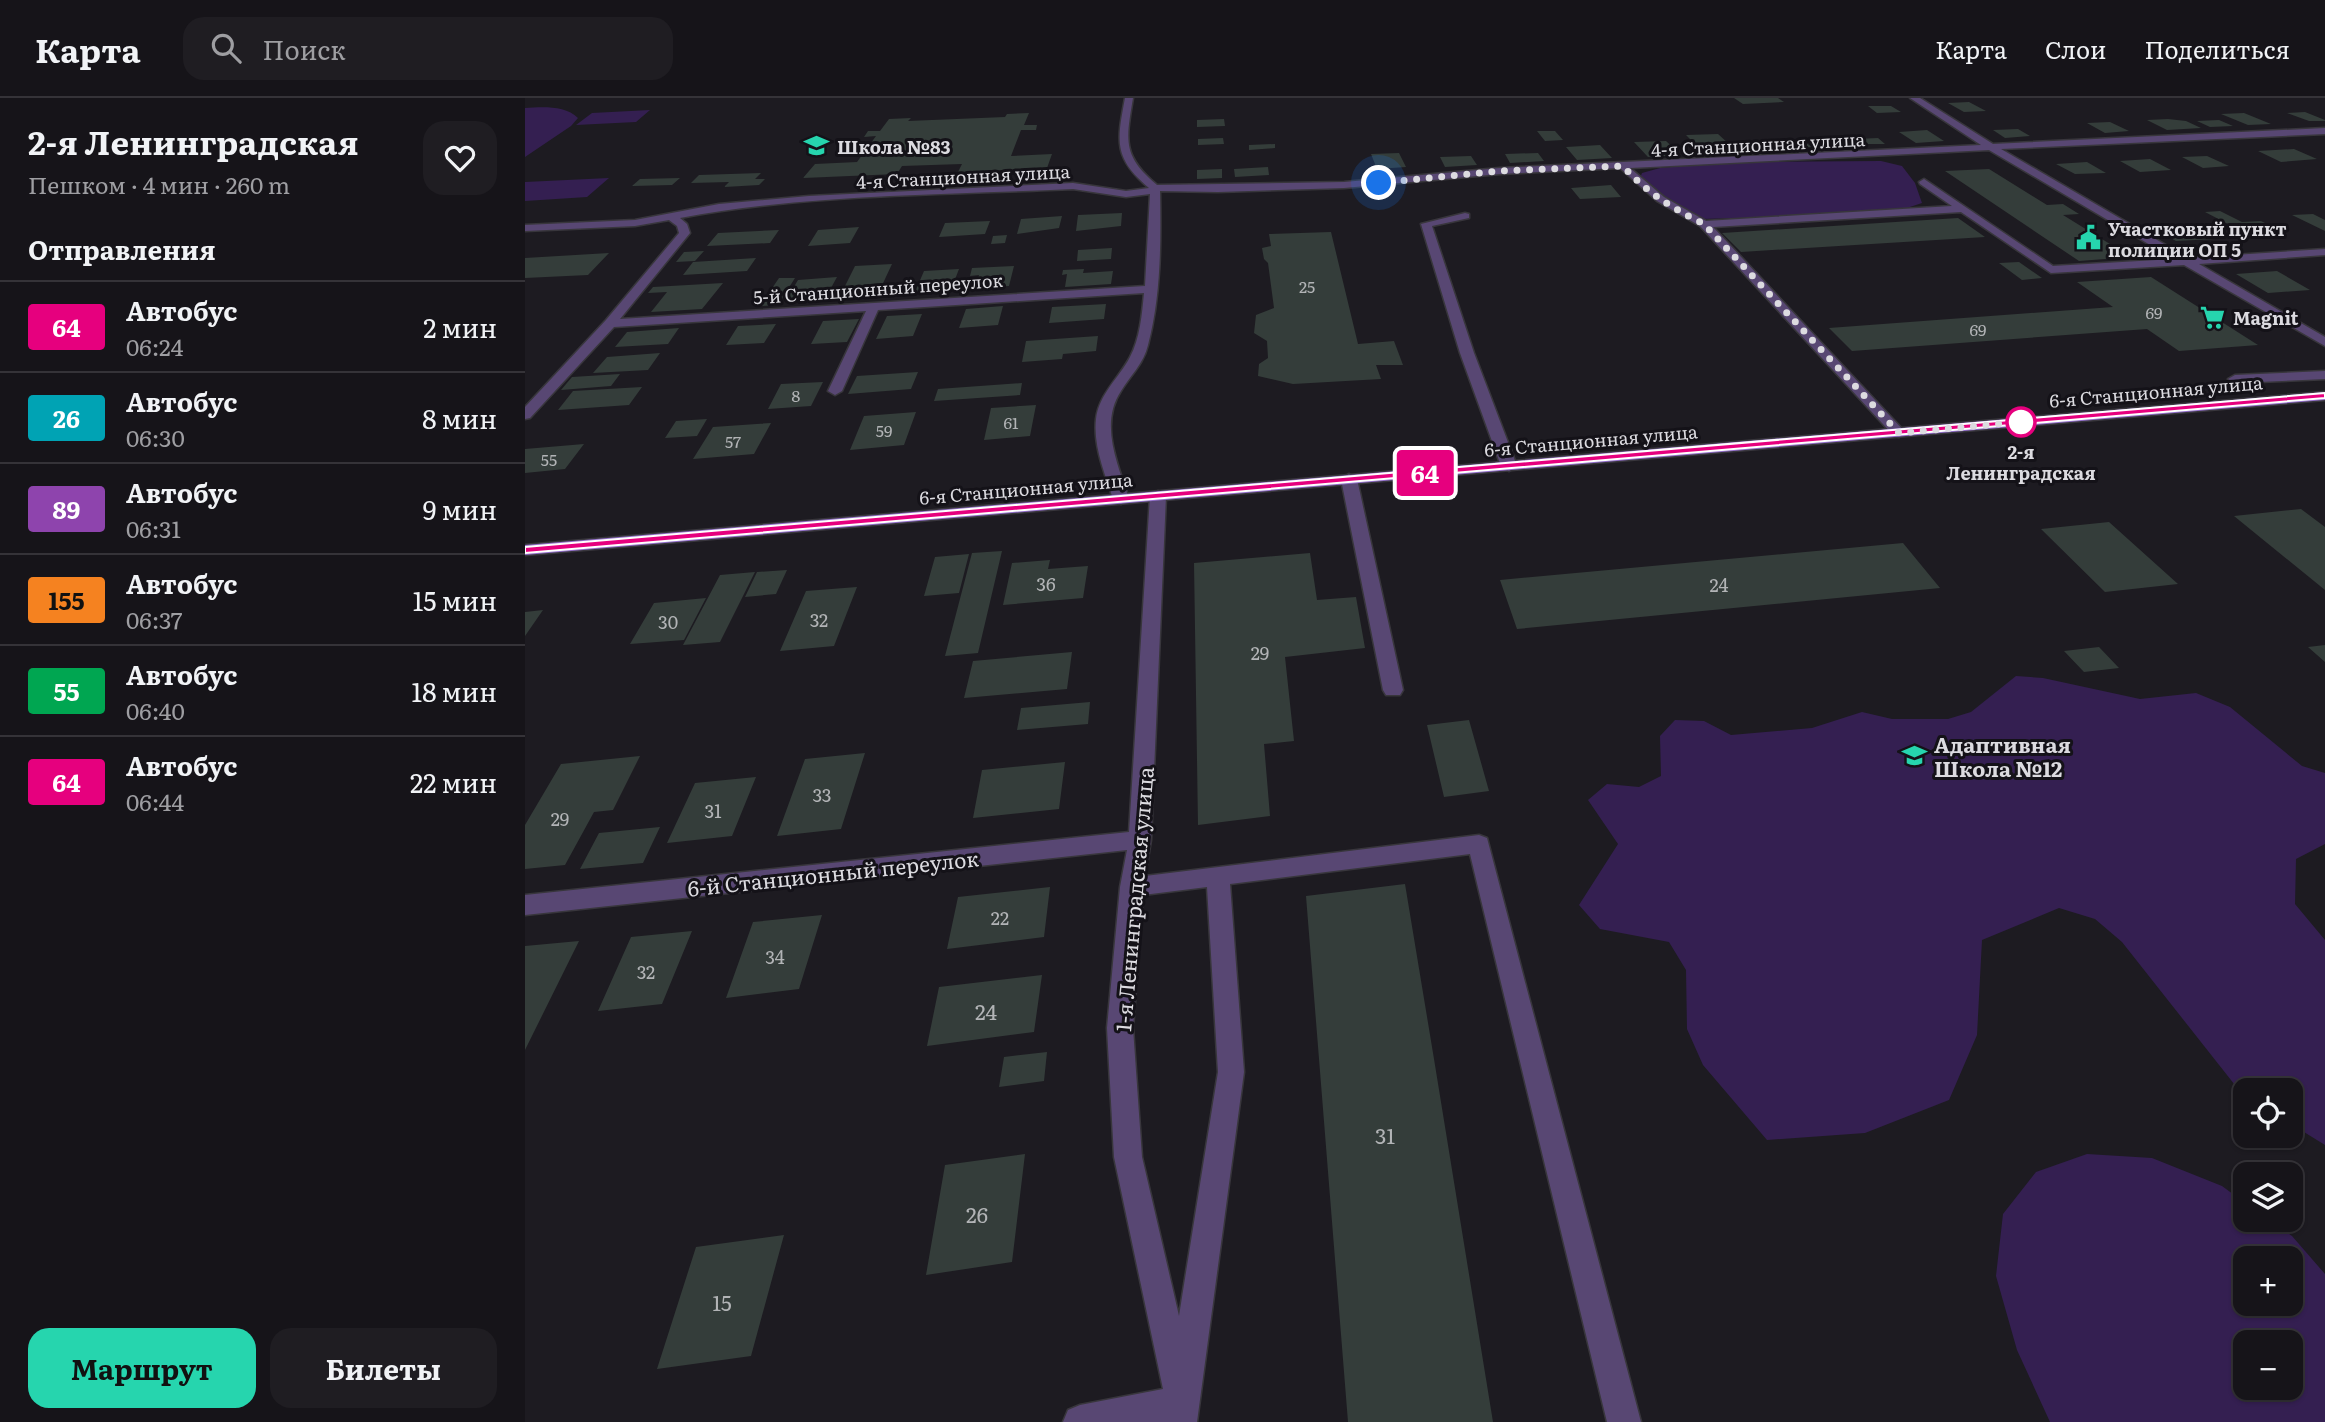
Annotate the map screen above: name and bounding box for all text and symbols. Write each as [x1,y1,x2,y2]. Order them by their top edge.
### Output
search box [183,17,673,80]
text: Карта [35,24,141,73]
icon: search [207,29,245,67]
text: Поиск [263,29,346,68]
text: Карта [1935,31,2007,66]
text: Слои [2045,31,2106,66]
text: Поделиться [2144,31,2290,66]
text: 2-я Ленинградская [28,116,359,165]
button: heart [423,121,497,195]
street label: 4-я Станционная улица [1650,125,1866,163]
school or university icon: Школа №83 [803,132,831,160]
place label: Школа №83 [837,133,950,160]
street label: 4-я Станционная улица [855,157,1071,195]
your location [1361,165,1396,200]
text: Пешком · 4 мин · 260 m [28,167,290,201]
place label: Участковый пункт полиции ОП 5 [2108,215,2287,263]
public building icon: Участковый пункт полиции ОП 5 [2074,224,2102,252]
text: Отправления [28,229,216,268]
street label: 5-й Станционный переулок [752,266,1004,310]
house number: 25 [1299,274,1315,298]
text: Автобус [126,290,237,329]
house number: 69 [2146,300,2162,324]
supermarket icon: Magnit [2199,303,2227,331]
place label: Magnit [2233,304,2299,331]
text: 2 мин [423,307,497,346]
text: 64 [52,309,81,344]
house number: 69 [1970,317,1986,341]
text: 06:24 [126,329,183,363]
street label: 6-я Станционная улица [2048,368,2264,414]
text: Автобус [126,381,237,420]
house number: 8 [792,383,801,407]
text: 8 мин [422,398,497,437]
text: 26 [53,400,80,435]
marker: 2-я Ленинградская [2006,407,2036,437]
house number: 61 [1003,410,1019,434]
street label: 6-я Станционная улица [1483,417,1699,463]
house number: 59 [876,418,892,442]
text: 06:30 [126,420,185,454]
house number: 57 [725,429,741,453]
place label: 2-я Ленинградская [1946,438,2096,486]
house number: 55 [541,447,557,471]
line badge: 64 [1394,450,1457,496]
text: 64 [1411,455,1439,490]
street label: 6-я Станционная улица [918,465,1134,511]
text: Автобус [126,472,237,511]
text: 9 мин [423,489,497,528]
text: 89 [53,491,80,526]
text: 06:31 [126,511,181,545]
text: Автобус [126,563,237,602]
house number: 36 [1036,570,1056,597]
house number: 24 [1709,571,1729,598]
text: 15 мин [413,580,497,619]
text: 155 [48,582,85,617]
text: 06:37 [126,602,183,636]
house number: 32 [810,606,828,633]
house number: 30 [658,608,678,635]
house number: 29 [1251,639,1269,666]
text: Автобус [126,654,237,693]
text: 18 мин [412,671,497,710]
text: 55 [53,673,80,708]
text: 06:40 [126,693,185,727]
place label: Адаптивная Школа №12 [1934,728,2071,783]
school or university icon: Адаптивная Школа №12 [1900,741,1928,769]
text: Автобус [126,745,237,784]
text: 22 мин [410,762,497,801]
text: 64 [52,764,81,799]
street label: 1-я Ленинградская улица [1106,765,1160,1033]
house number: 33 [813,781,831,808]
text: 06:44 [126,784,184,818]
house number: 31 [704,797,722,824]
house number: 29 [551,805,569,832]
street label: 6-й Станционный переулок [686,841,981,903]
house number: 22 [991,904,1009,931]
house number: 34 [765,943,785,970]
house number: 32 [637,958,655,985]
house number: 24 [975,995,998,1026]
map controls [2233,1078,2303,1400]
button: locate [2233,1078,2303,1148]
house number: 31 [1375,1119,1395,1150]
button: layers [2233,1162,2303,1232]
house number: 26 [966,1198,988,1229]
button: + [2233,1246,2303,1316]
house number: 15 [712,1286,732,1317]
button: Маршрут [28,1328,256,1408]
button: Билеты [270,1328,497,1408]
button: − [2233,1330,2303,1400]

